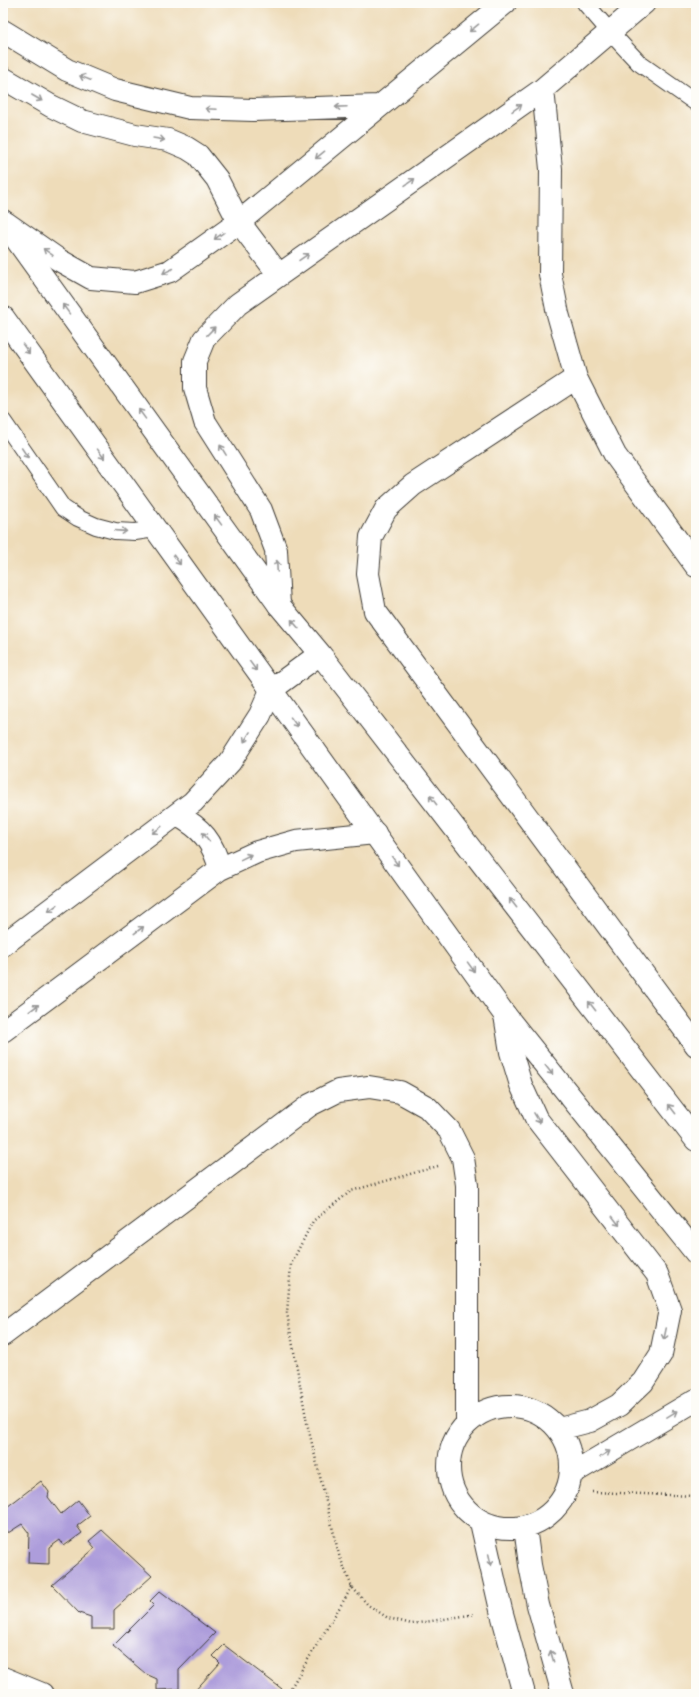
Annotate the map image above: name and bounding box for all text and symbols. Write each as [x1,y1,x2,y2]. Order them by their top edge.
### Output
one-way arrow [469,23,480,32]
one-way arrow [80,73,92,81]
one-way arrow [31,95,43,103]
one-way arrow [335,104,348,111]
one-way arrow [511,104,522,112]
one-way arrow [205,105,218,112]
one-way arrow [152,135,165,143]
one-way arrow [314,150,325,159]
one-way arrow [405,178,416,186]
one-way arrow [213,232,224,240]
one-way arrow [42,248,53,256]
one-way arrow [298,253,309,262]
one-way arrow [162,268,174,275]
one-way arrow [62,303,70,314]
one-way arrow [206,326,216,336]
one-way arrow [22,343,30,354]
one-way arrow [138,409,146,420]
one-way arrow [219,445,227,456]
one-way arrow [21,447,29,458]
one-way arrow [97,449,105,460]
one-way arrow [214,514,222,525]
one-way arrow [114,528,127,535]
one-way arrow [173,554,181,565]
one-way arrow [273,560,281,573]
one-way arrow [291,619,299,630]
one-way arrow [249,660,257,671]
one-way arrow [290,716,298,727]
one-way arrow [242,731,250,743]
one-way arrow [429,795,437,806]
one-way arrow [152,826,163,834]
one-way arrow [201,831,210,842]
one-way arrow [239,853,251,860]
one-way arrow [391,855,399,866]
one-way arrow [509,898,517,909]
one-way arrow [48,904,59,912]
one-way arrow [133,926,144,934]
one-way arrow [466,961,475,972]
one-way arrow [588,1000,597,1011]
one-way arrow [29,1004,40,1012]
one-way arrow [545,1065,554,1076]
one-way arrow [668,1103,676,1114]
one-way arrow [534,1112,542,1124]
one-way arrow [611,1216,620,1227]
one-way arrow [660,1328,668,1341]
one-way arrow [666,1410,678,1418]
one-way arrow [599,1450,611,1458]
one-way arrow [486,1553,494,1566]
one-way arrow [548,1650,555,1663]

